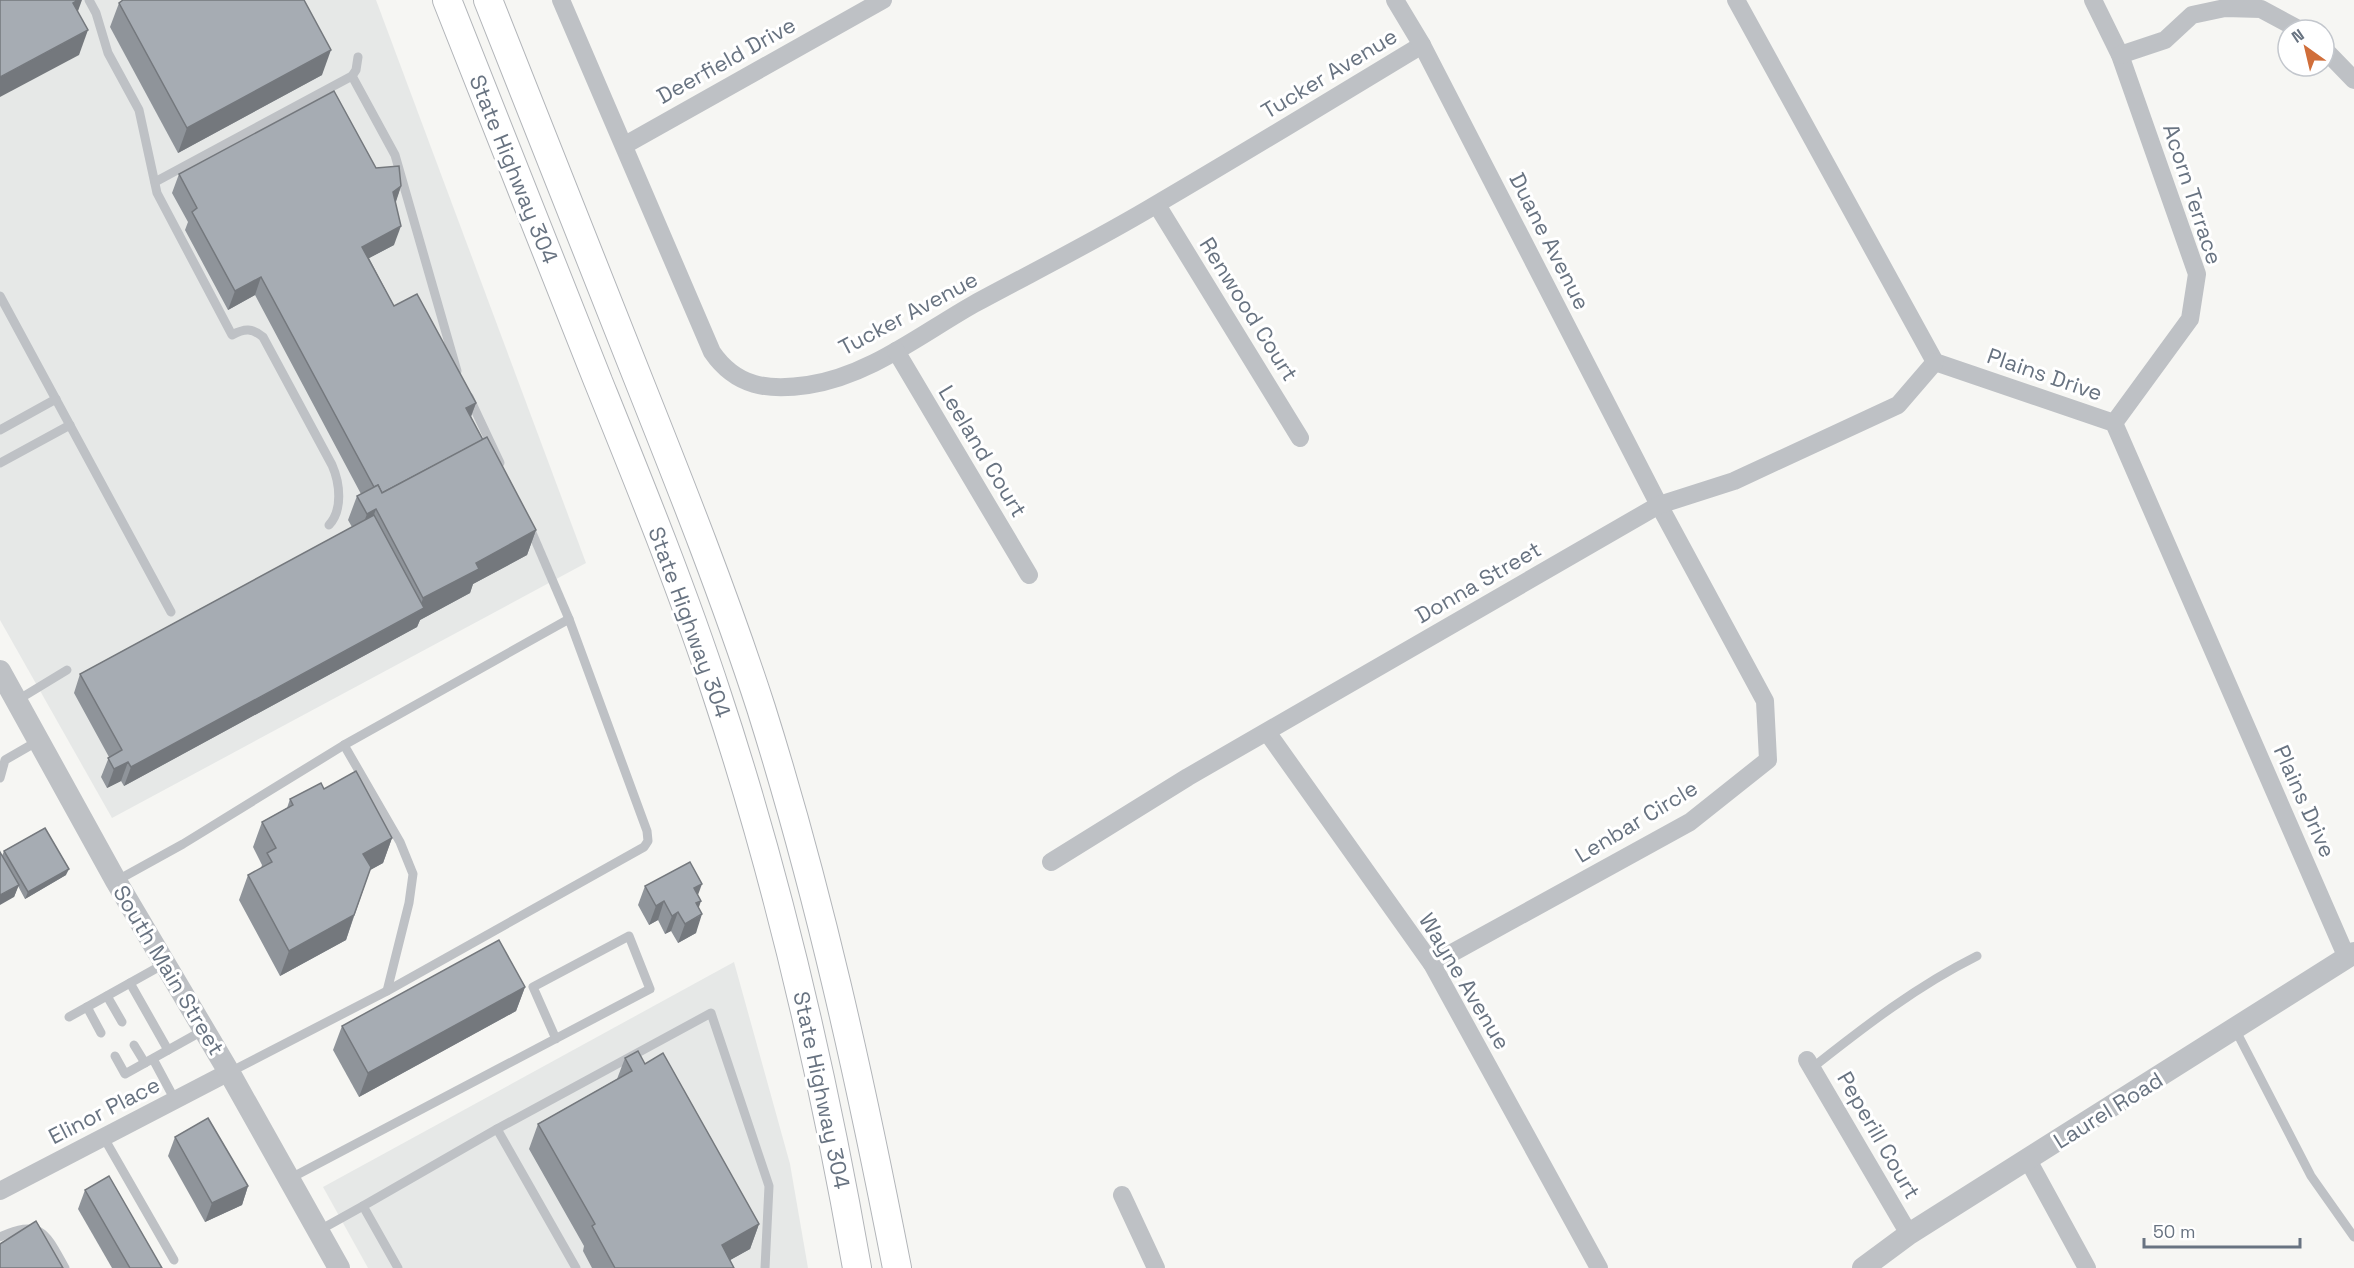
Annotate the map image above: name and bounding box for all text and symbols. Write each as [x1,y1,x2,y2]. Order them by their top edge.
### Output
street label: Deerfield Drive [652,10,800,110]
north arrow [2276,18,2336,78]
street label: Tucker Avenue [1256,21,1402,125]
text: N [2288,24,2308,48]
street label: State Highway 304 [463,70,565,268]
street label: Acorn Terrace [2157,120,2229,268]
street label: Duane Avenue [1503,168,1597,314]
street label: Renwood Court [1194,232,1304,386]
street label: Tucker Avenue [834,265,982,361]
street label: Plains Drive [1984,341,2106,407]
street label: Leeland Court [933,380,1033,522]
street label: State Highway 304 [642,523,738,722]
street label: Donna Street [1410,535,1546,629]
street label: Plains Drive [2268,740,2342,862]
street label: Lenbar Circle [1570,773,1702,869]
street label: South Main Street [107,880,231,1060]
street label: Wayne Avenue [1413,908,1517,1054]
street label: State Highway 304 [787,989,857,1192]
street label: Laurel Road [2048,1065,2168,1155]
street label: Peperill Court [1831,1066,1927,1204]
street label: Elinor Place [44,1070,164,1150]
scale bar [2144,1211,2300,1249]
text: 50 m [2153,1220,2195,1243]

